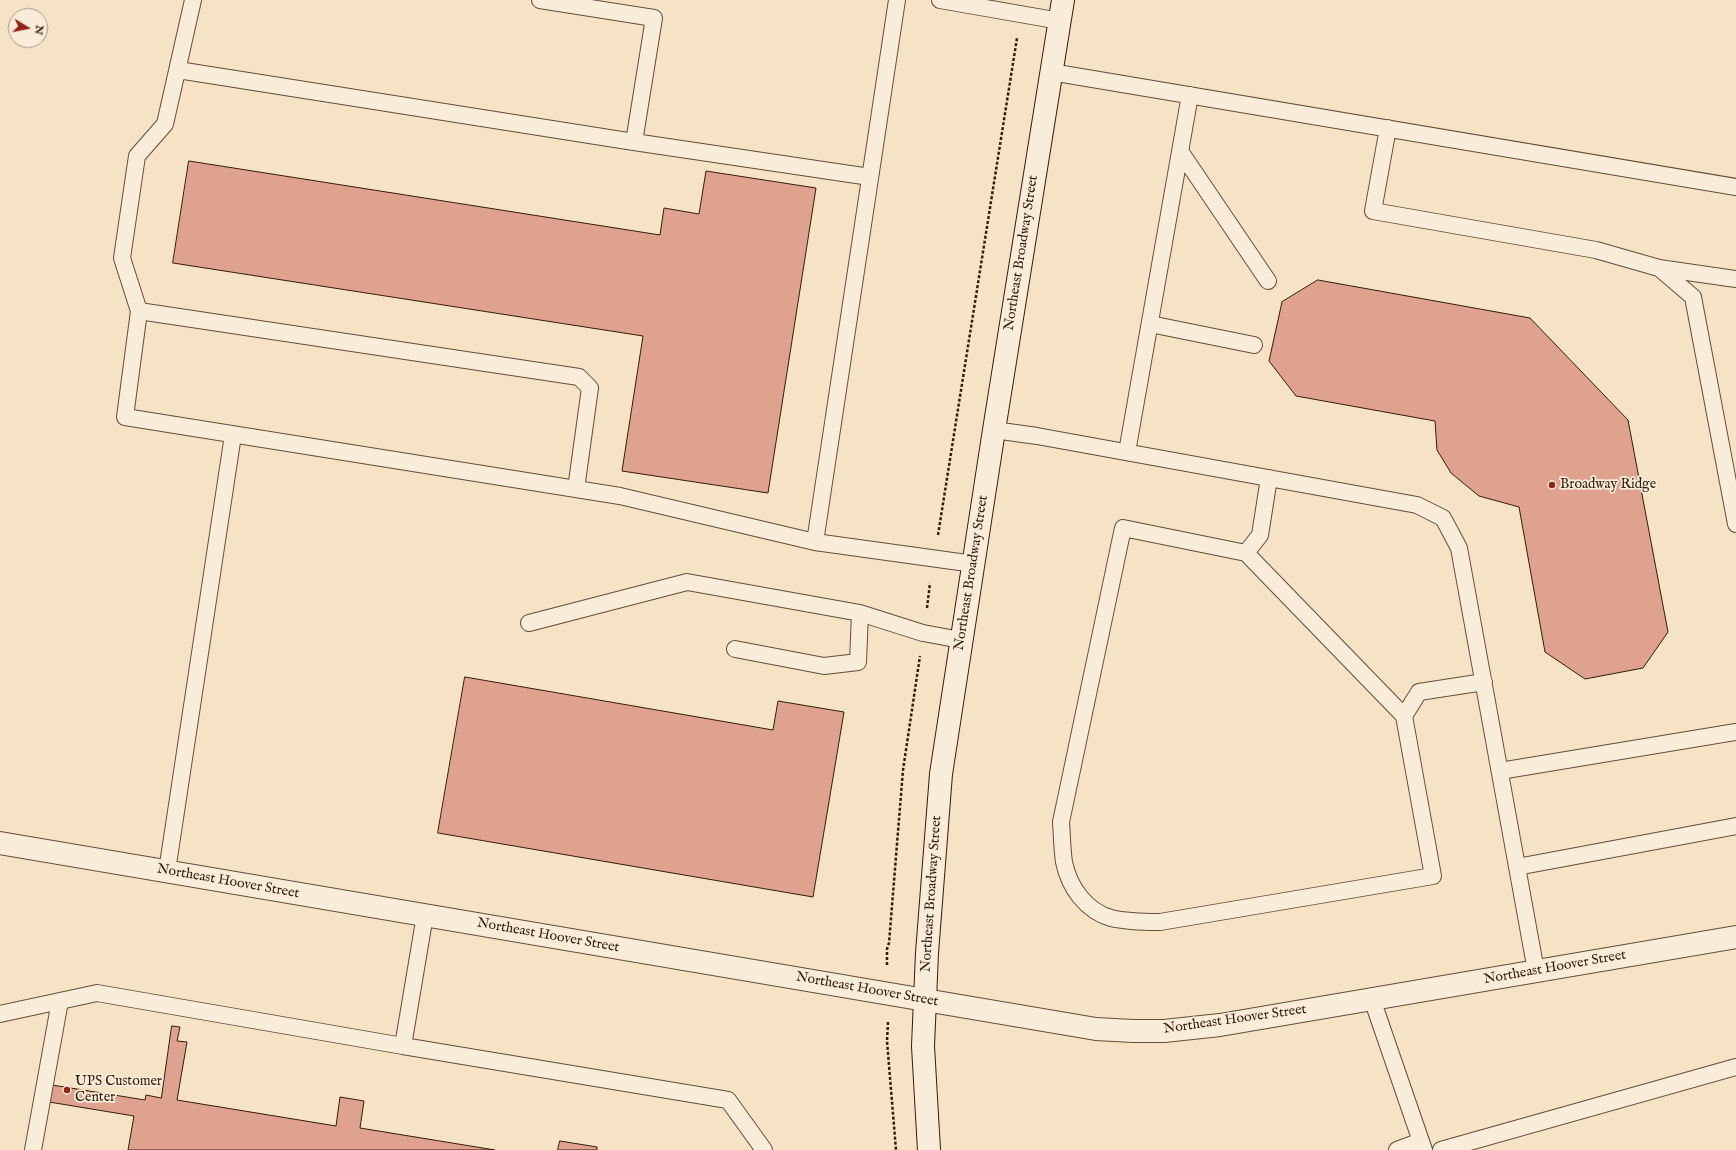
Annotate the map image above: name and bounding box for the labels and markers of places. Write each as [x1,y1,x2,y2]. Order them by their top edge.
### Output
place label: Broadway Ridge [1560,477,1656,493]
marker: Broadway Ridge [1547,480,1557,490]
place label: UPS Customer Center [75,1074,162,1106]
marker: UPS Customer Center [62,1085,72,1095]

